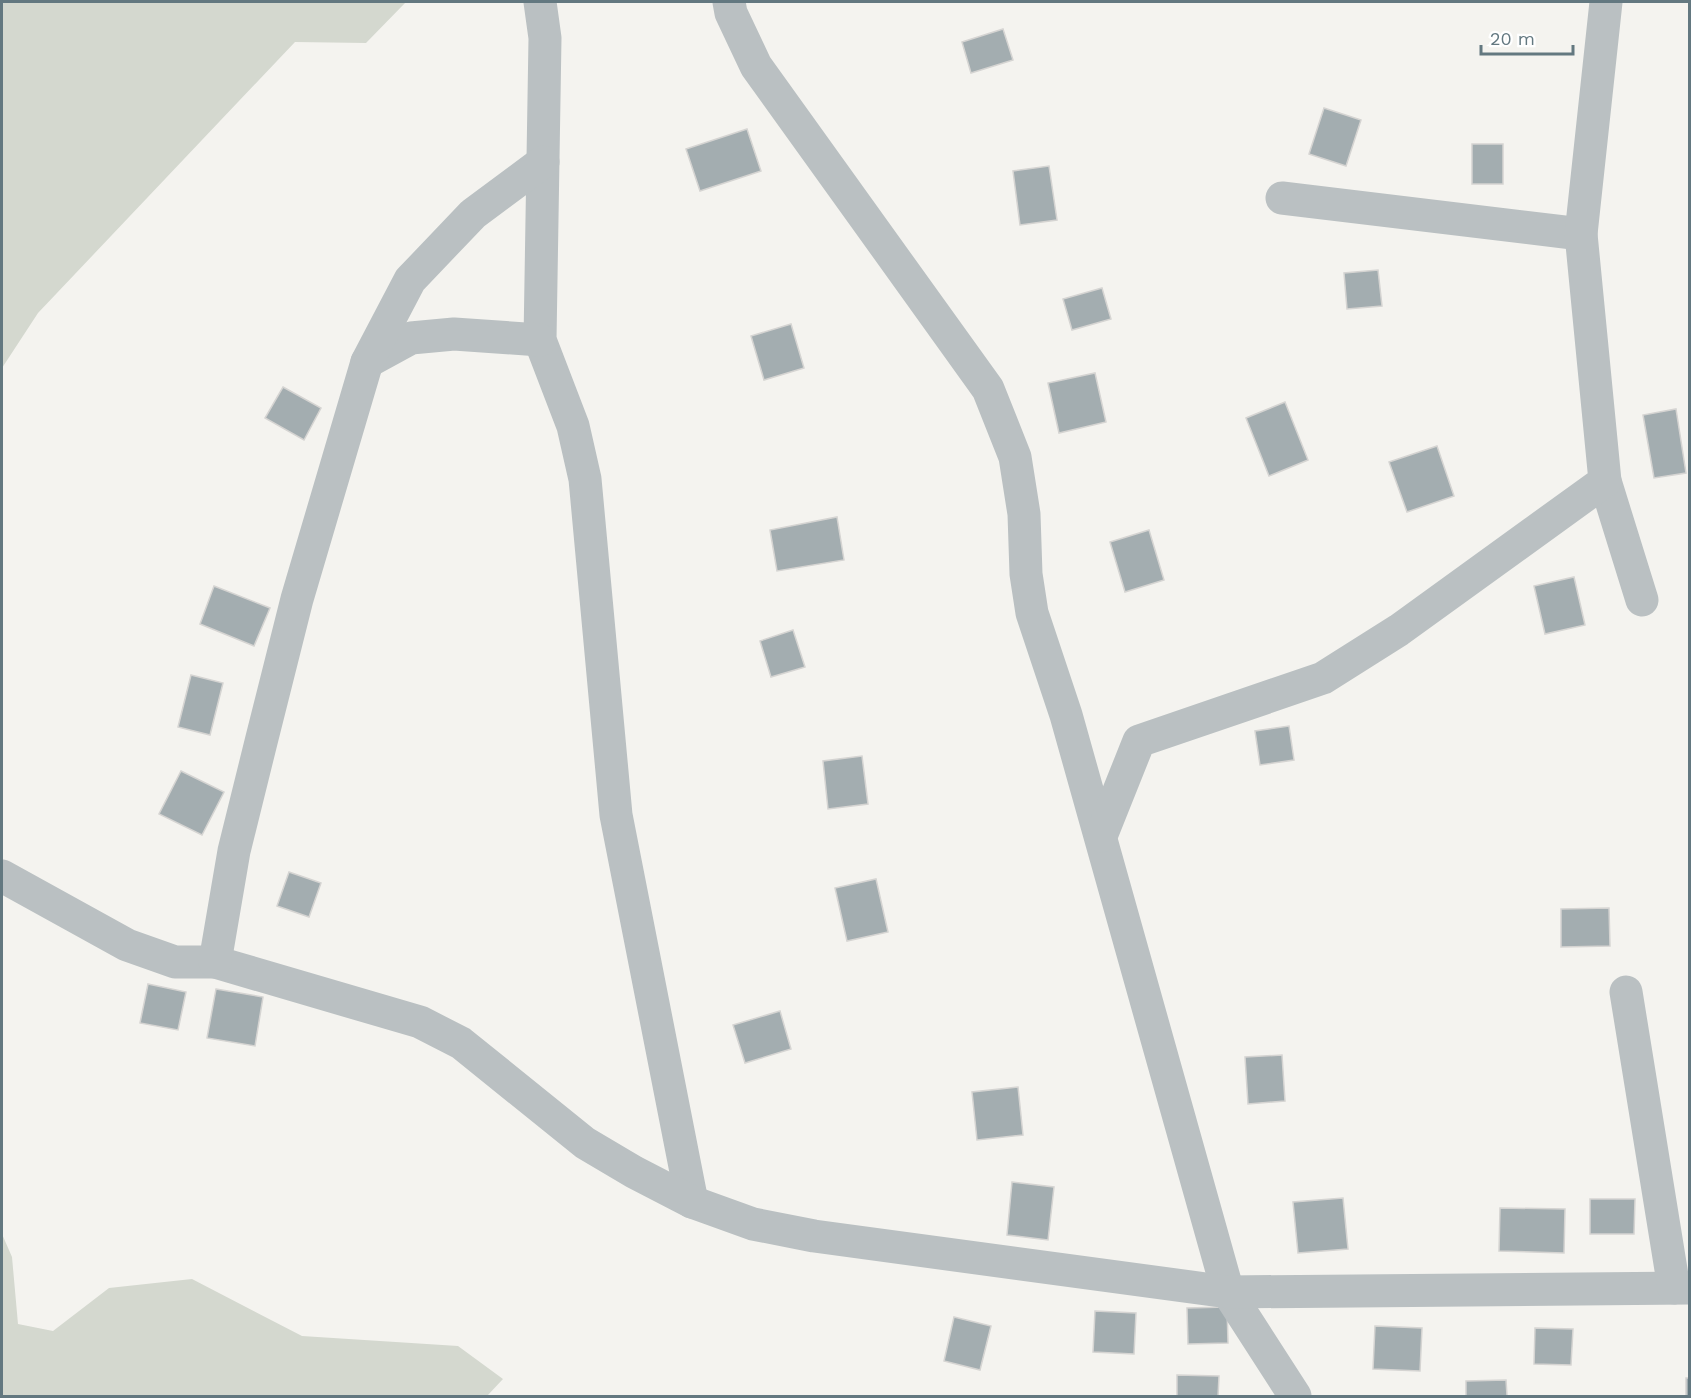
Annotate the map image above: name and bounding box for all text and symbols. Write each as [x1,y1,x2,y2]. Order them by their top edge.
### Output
scale bar [1481,18,1572,56]
text: 20 m [1490,28,1535,49]

